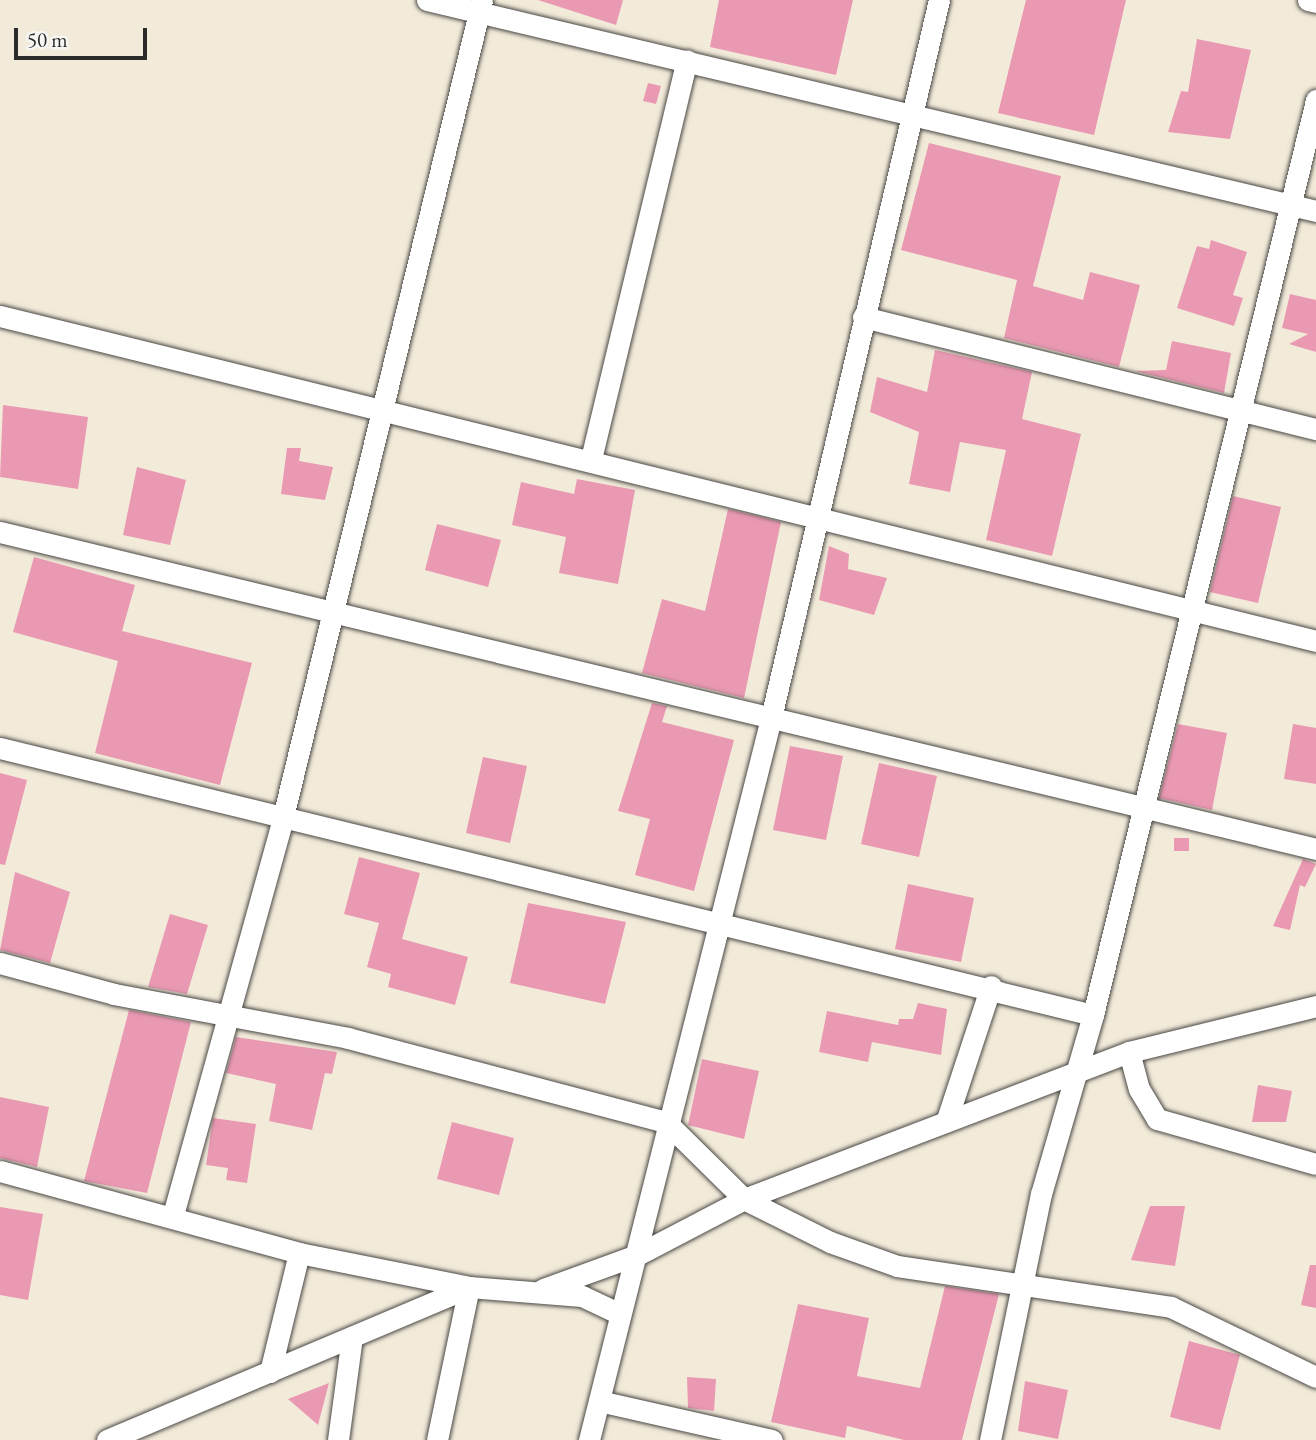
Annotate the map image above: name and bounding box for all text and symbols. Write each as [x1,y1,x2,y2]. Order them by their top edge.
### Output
scale bar [18,14,150,58]
text: 50 m [27,26,68,53]

